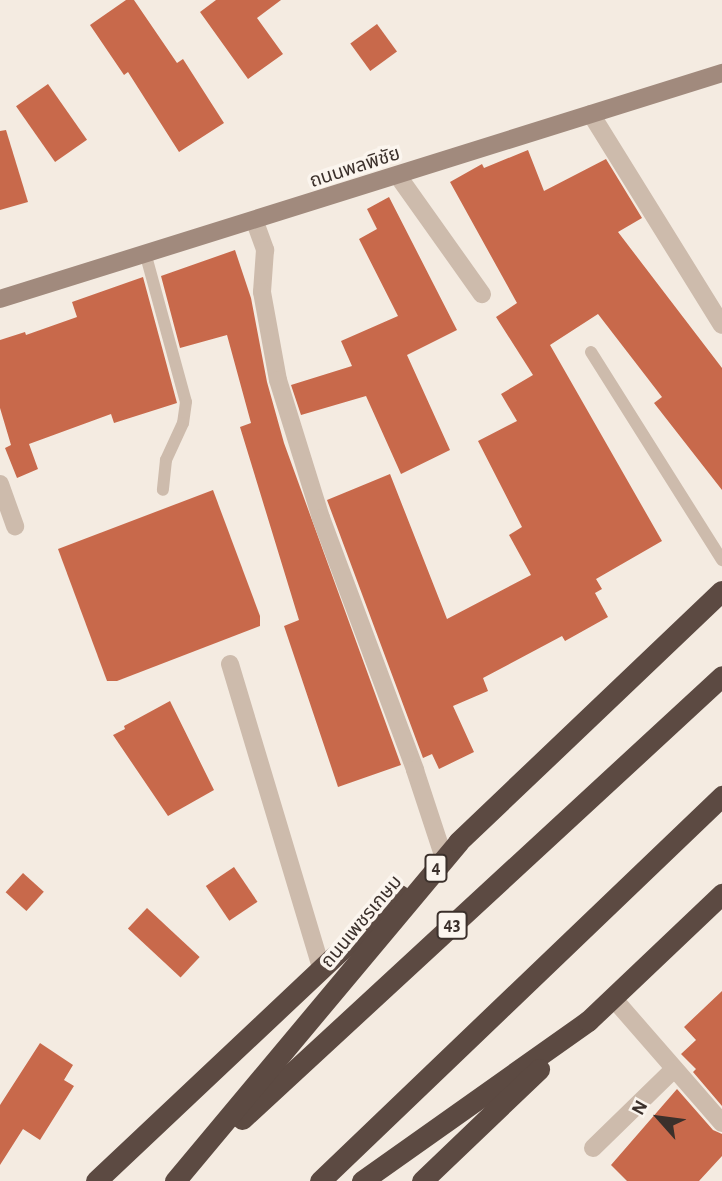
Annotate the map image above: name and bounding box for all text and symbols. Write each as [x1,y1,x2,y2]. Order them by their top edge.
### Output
street label: ถนนพลพิชัย [307,143,403,193]
road number: 4 [424,854,448,882]
street label: ถนนเพชรเกษม [317,871,407,973]
road number: 43 [436,910,468,940]
north arrow [624,1083,694,1153]
text: N [629,1098,652,1118]

